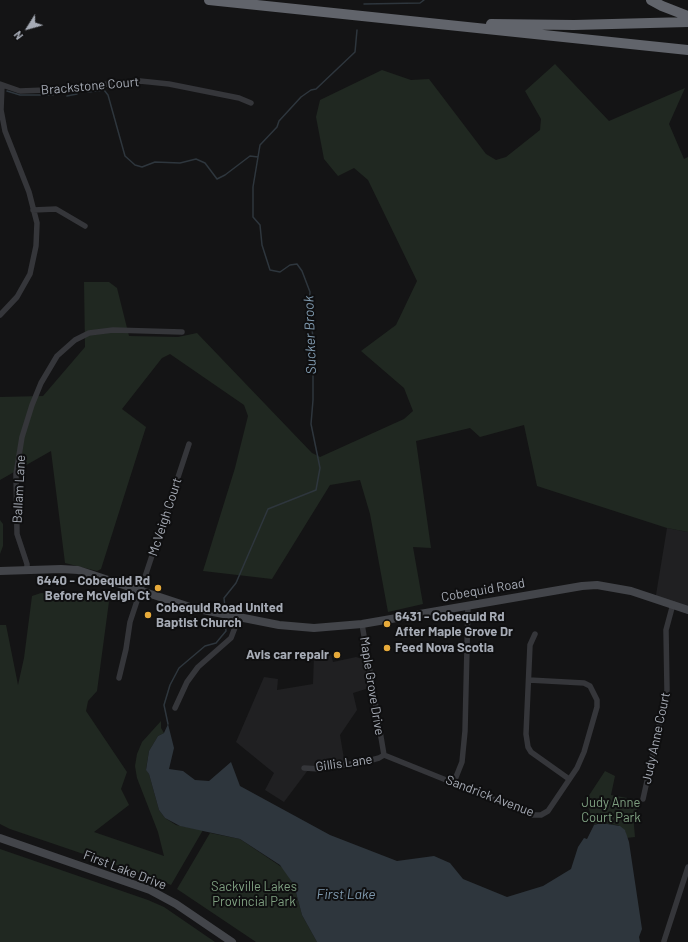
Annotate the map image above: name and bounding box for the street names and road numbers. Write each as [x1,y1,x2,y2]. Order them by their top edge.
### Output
street label: Brackstone Court [40,74,140,98]
street label: Ballam Lane [9,454,29,524]
street label: McVeigh Court [145,476,185,558]
street label: Cobequid Road [440,575,526,605]
street label: Maple Grove Drive [357,636,387,736]
street label: Judy Anne Court [639,691,673,785]
street label: Gillis Lane [315,751,373,775]
street label: Sandrick Avenue [444,772,536,820]
street label: First Lake Drive [81,847,169,893]

